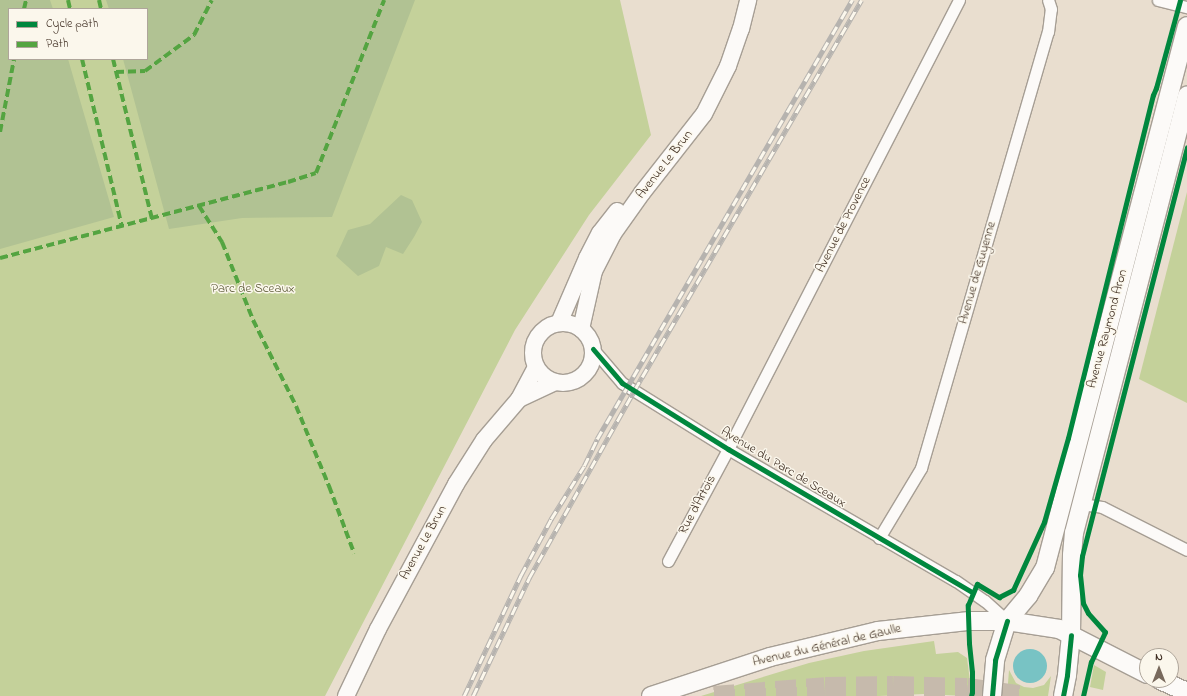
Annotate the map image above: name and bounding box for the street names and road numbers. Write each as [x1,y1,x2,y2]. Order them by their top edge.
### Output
street label: Avenue Le Brun [633,128,697,202]
street label: Avenue de Provence [813,175,875,275]
street label: Avenue de Guyenne [956,220,1000,326]
street label: Avenue Raymond Aron [1085,268,1131,390]
street label: Avenue du Parc de Sceaux [718,424,848,512]
street label: Rue d'Artois [676,473,720,537]
street label: Avenue Le Brun [397,503,451,583]
street label: Avenue du Général de Gaulle [751,621,903,671]

